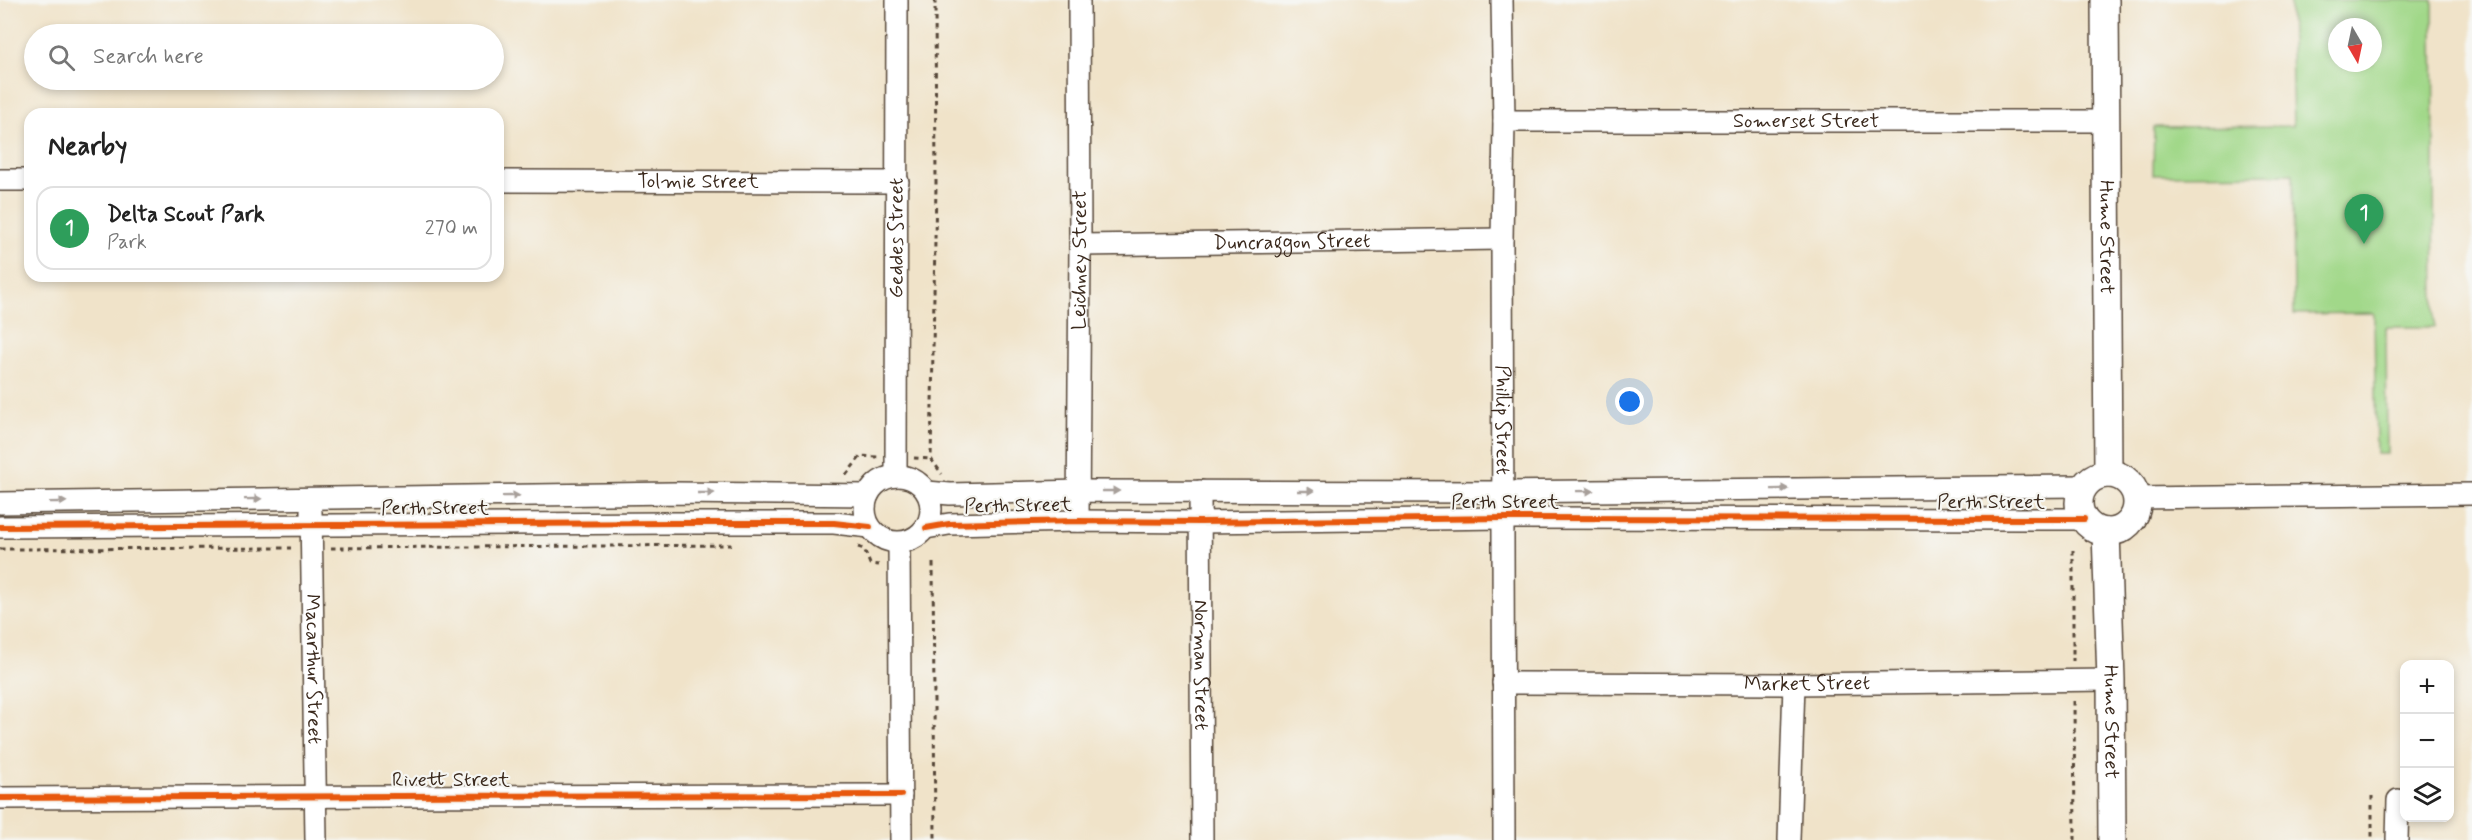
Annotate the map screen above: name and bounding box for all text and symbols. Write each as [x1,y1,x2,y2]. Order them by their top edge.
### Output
north arrow [2328,18,2382,72]
search box [24,24,504,90]
icon: search [45,41,78,74]
text: Search here [93,43,204,71]
street label: Somerset Street [1733,108,1879,135]
text: Nearby [48,130,127,164]
street label: Tolmie Street [637,168,759,195]
street label: Geddes Street [883,178,910,298]
street label: Hume Street [2093,180,2120,294]
street label: Leichney Street [1066,190,1094,330]
pin: 1 [2344,194,2384,244]
text: Delta Scout Park [107,201,265,229]
text: 1 [65,215,74,242]
text: 270 m [425,215,478,242]
street label: Duncraggon Street [1213,227,1371,258]
text: Park [107,229,147,256]
street label: Phillip Street [1489,365,1516,475]
your location [1615,387,1644,416]
one-way arrow [1770,484,1789,494]
one-way arrow [1101,486,1120,496]
one-way arrow [1296,486,1315,496]
one-way arrow [1575,486,1594,496]
one-way arrow [697,489,716,498]
street label: Perth Street [1451,489,1559,516]
street label: Perth Street [1937,489,2045,516]
one-way arrow [502,491,521,500]
street label: Perth Street [964,492,1072,520]
one-way arrow [244,494,263,504]
street label: Perth Street [381,495,489,522]
one-way arrow [49,497,68,507]
street label: Macarthur Street [299,594,328,744]
street label: Norman Street [1187,600,1215,730]
map controls [2400,660,2454,822]
button: + [2400,660,2454,714]
street label: Hume Street [2097,664,2125,779]
street label: Market Street [1744,670,1870,698]
button: − [2400,714,2454,768]
street label: Rivett Street [392,767,510,794]
button: layers [2400,768,2454,822]

